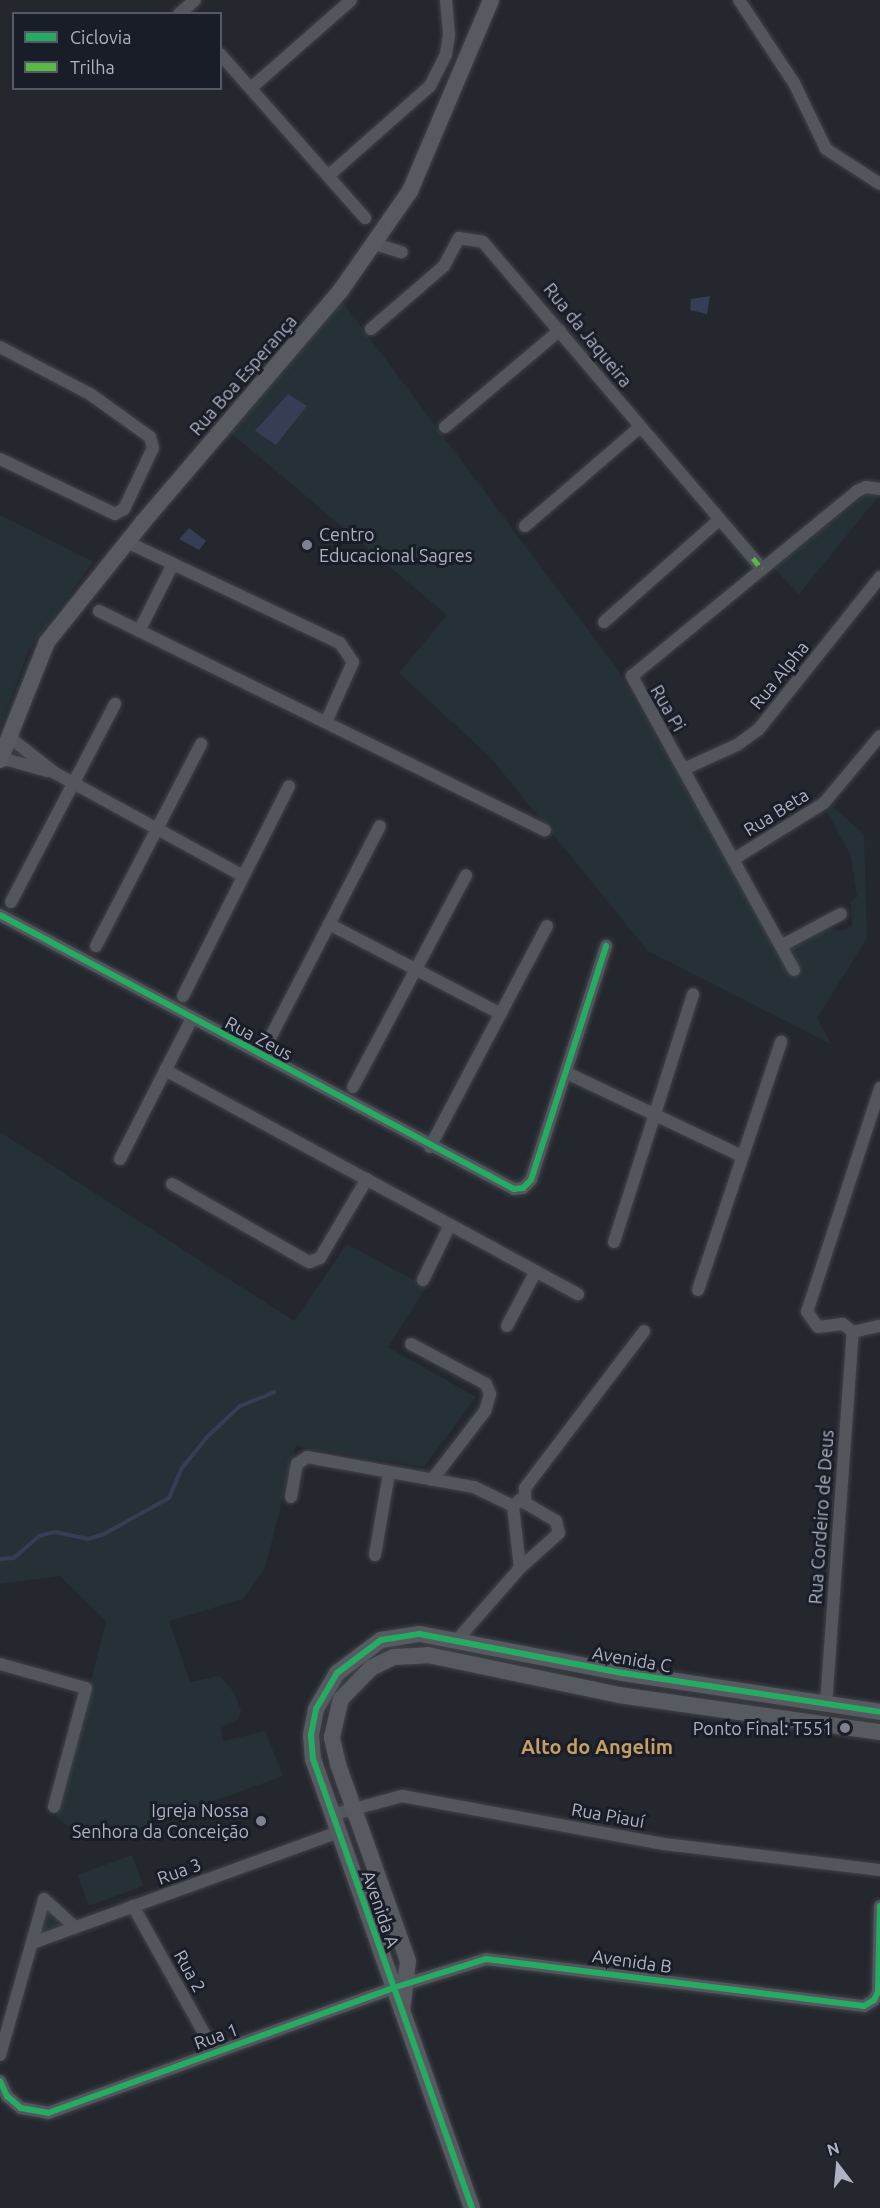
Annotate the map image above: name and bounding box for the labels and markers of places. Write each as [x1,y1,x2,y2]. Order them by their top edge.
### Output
place label: Centro Educacional Sagres [319,524,473,566]
marker: Centro Educacional Sagres [300,538,314,552]
place label: Ponto Final: T551 [693,1717,833,1739]
marker: Ponto Final: T551 [838,1721,852,1735]
place label: Igreja Nossa Senhora da Conceição [72,1800,249,1842]
marker: Igreja Nossa Senhora da Conceição [254,1814,268,1828]

